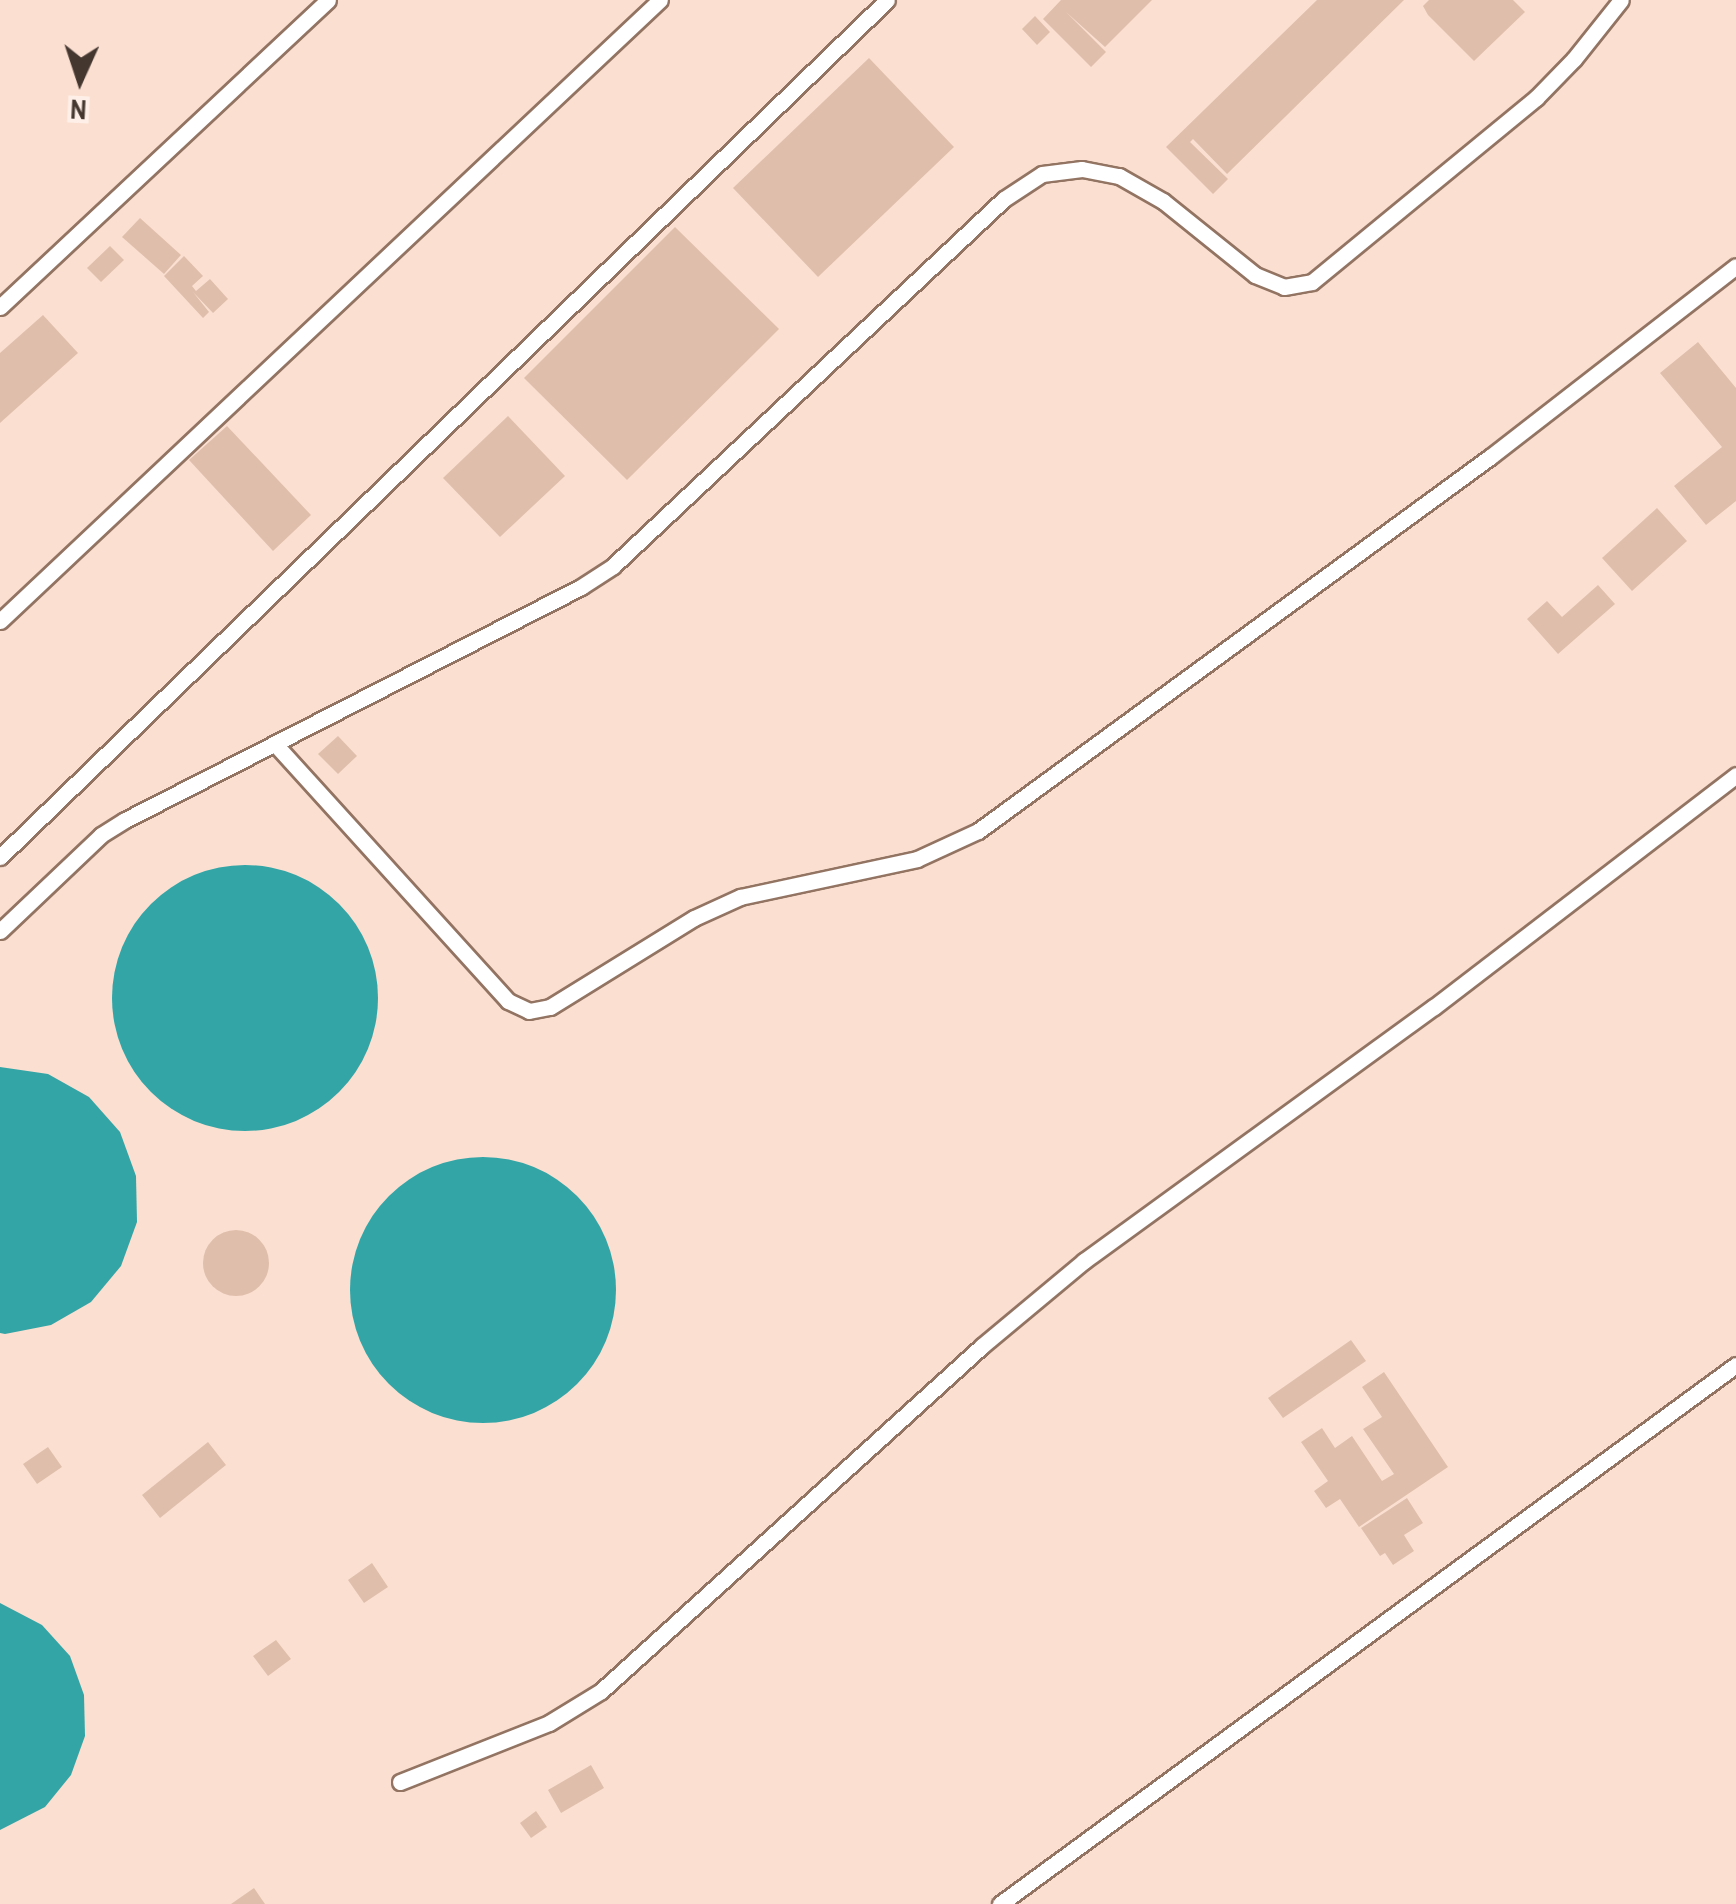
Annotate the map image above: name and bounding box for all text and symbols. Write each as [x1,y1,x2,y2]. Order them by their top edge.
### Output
north arrow [30,30,130,130]
text: N [69,91,88,129]

